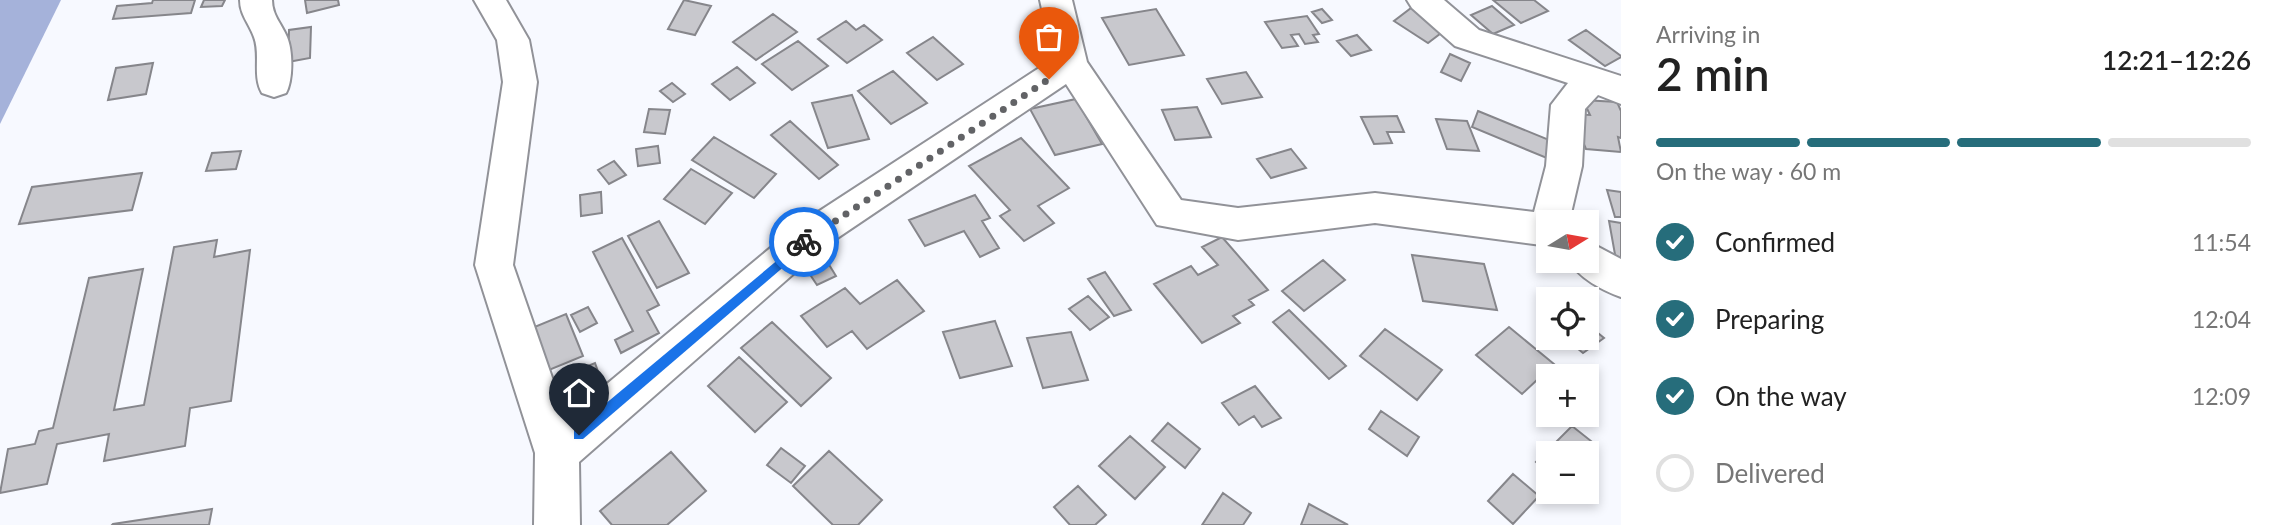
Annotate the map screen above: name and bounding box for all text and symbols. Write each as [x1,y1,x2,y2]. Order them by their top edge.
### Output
pin [1019,7,1079,79]
icon: bag [1030,18,1068,56]
text: Arriving in [1656,20,1760,48]
text: 12:21–12:26 [2102,44,2251,76]
text: 2 min [1656,46,1770,101]
text: On the way · 60 m [1656,157,1841,185]
courier [769,207,839,277]
north arrow [1536,210,1600,273]
map controls [1536,210,1599,504]
icon: bike [785,223,823,261]
icon: check [1656,223,1694,261]
text: Confirmed [1715,226,1835,258]
text: 11:54 [2192,228,2251,256]
button: locate [1536,287,1599,350]
icon: check [1656,300,1694,338]
text: Preparing [1715,303,1824,335]
text: 12:04 [2192,305,2251,333]
pin [549,363,609,435]
button: + [1536,364,1599,427]
icon: home [560,374,598,412]
icon: check [1656,377,1694,415]
text: On the way [1715,380,1847,412]
text: 12:09 [2192,382,2251,410]
button: − [1536,441,1599,504]
text: Delivered [1715,457,1825,489]

